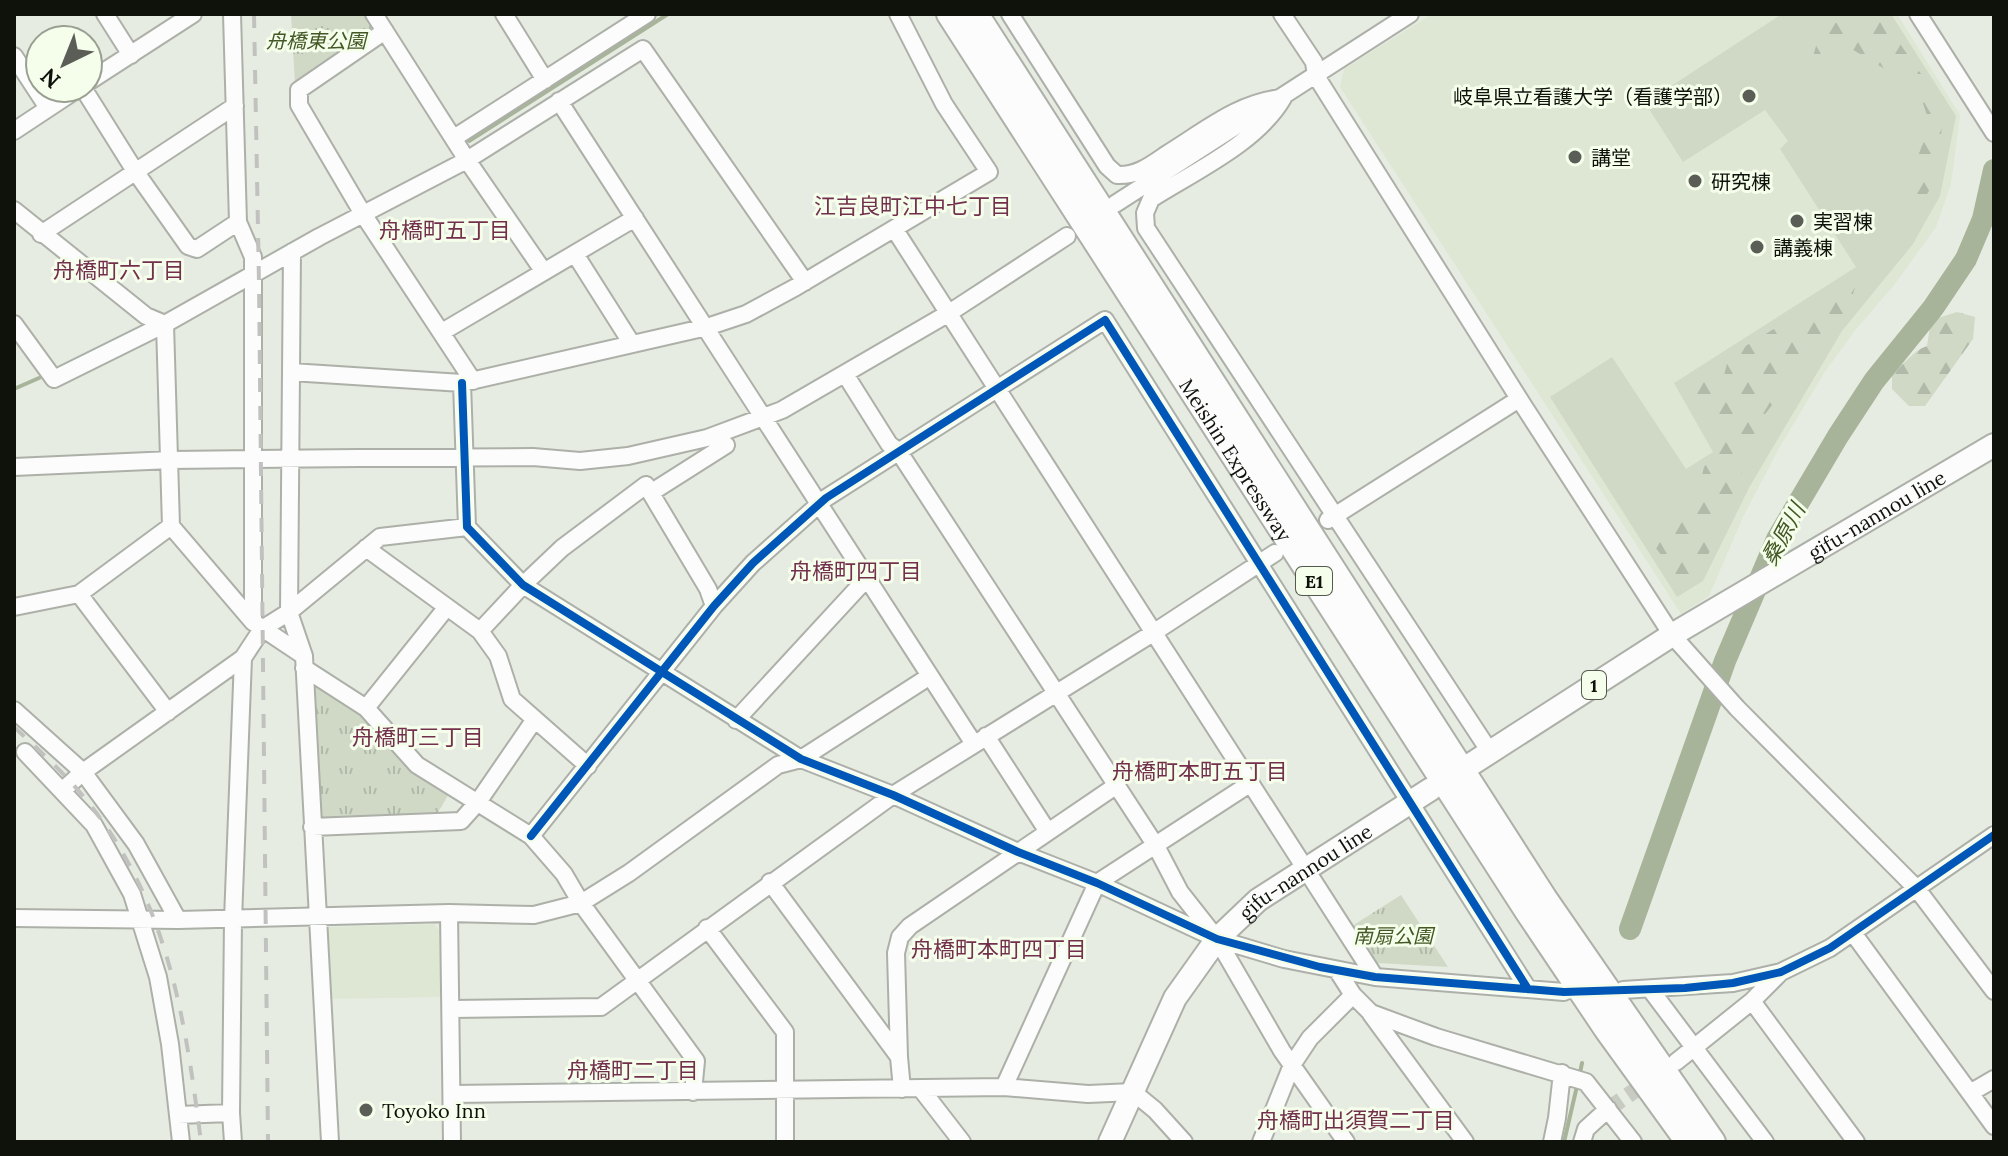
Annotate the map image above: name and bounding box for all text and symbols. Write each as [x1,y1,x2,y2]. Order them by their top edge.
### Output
north arrow [24,24,104,104]
park label: 舟橋東公園 [266,28,369,53]
text: N [35,63,66,95]
place label: 岐阜県立看護大学（看護学部） [1453,84,1733,109]
marker: 岐阜県立看護大学（看護学部） [1740,87,1758,105]
place label: 講堂 [1591,145,1631,170]
marker: 講堂 [1566,148,1584,166]
place label: 研究棟 [1711,169,1771,194]
marker: 研究棟 [1686,172,1704,190]
district label: 江吉良町江中七丁目 [814,192,1012,220]
place label: 実習棟 [1813,209,1873,234]
marker: 実習棟 [1788,212,1806,230]
district label: 舟橋町五丁目 [379,216,511,244]
place label: 講義棟 [1773,235,1833,260]
marker: 講義棟 [1748,238,1766,256]
district label: 舟橋町六丁目 [53,256,185,284]
street label: Meishin Expressway [1175,374,1298,546]
street label: gifu-nannou line [1803,464,1950,565]
water label: 桑原川 [1755,497,1812,570]
district label: 舟橋町四丁目 [790,557,922,585]
road number: E1 [1296,567,1332,595]
road number: 1 [1582,671,1606,699]
district label: 舟橋町三丁目 [352,723,484,751]
district label: 舟橋町本町五丁目 [1112,757,1288,785]
street label: gifu-nannou line [1233,818,1377,925]
park label: 南扇公園 [1353,923,1436,948]
district label: 舟橋町本町四丁目 [911,935,1087,963]
district label: 舟橋町二丁目 [567,1056,699,1084]
place label: Toyoko Inn [382,1098,486,1123]
marker: Toyoko Inn [357,1101,375,1119]
district label: 舟橋町出須賀二丁目 [1257,1106,1455,1134]

